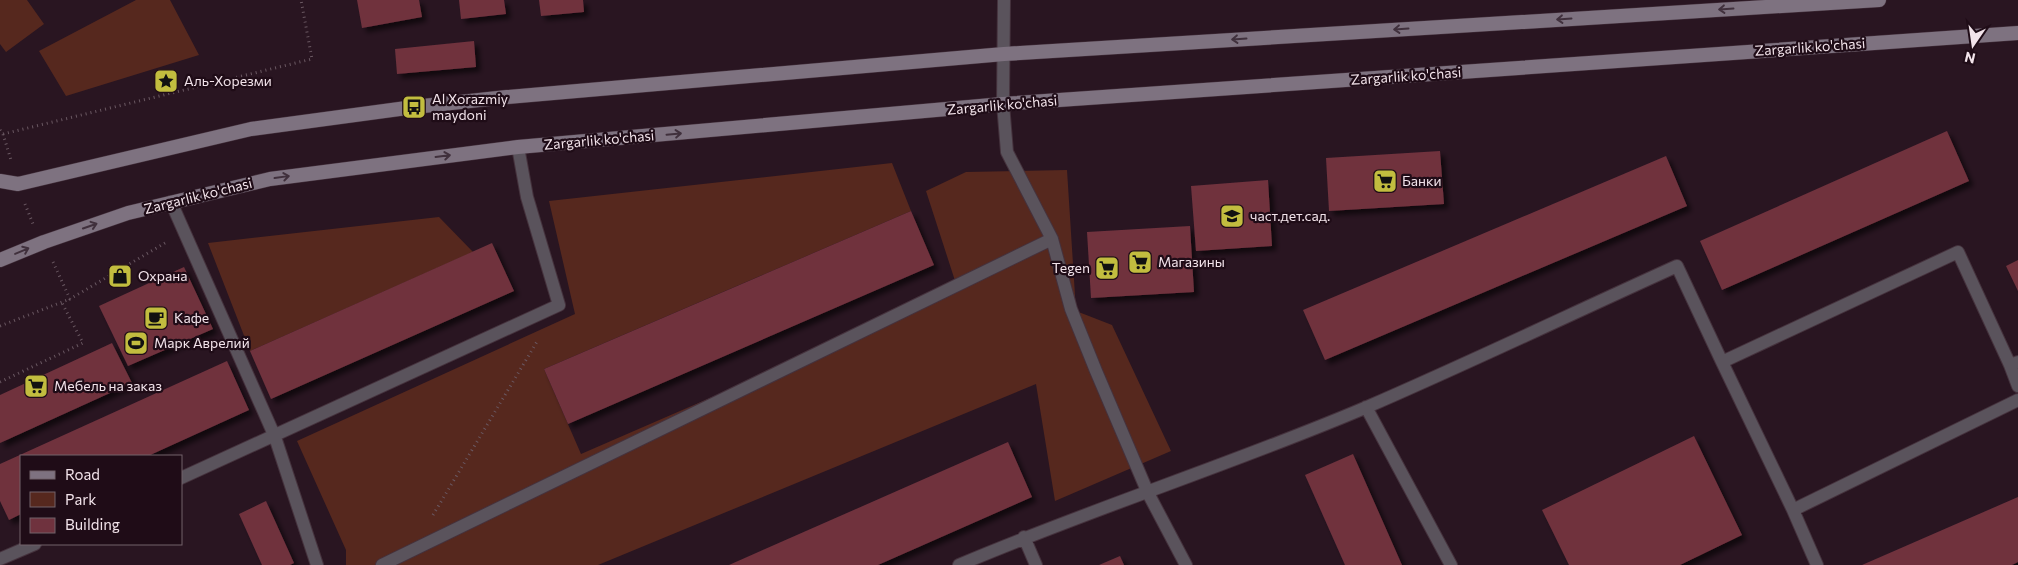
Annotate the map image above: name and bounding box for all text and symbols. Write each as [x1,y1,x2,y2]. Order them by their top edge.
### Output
one-way arrow [1718,5,1734,14]
one-way arrow [1556,15,1572,24]
north arrow [1948,20,1998,70]
one-way arrow [1394,25,1410,34]
street label: Zargarlik ko'chasi [1754,34,1866,59]
one-way arrow [1231,35,1247,44]
text: N [1963,49,1977,68]
street label: Zargarlik ko'chasi [1350,63,1462,88]
place icon: Аль-Хорезми [153,68,179,94]
place label: Аль-Хорезми [184,72,272,89]
place label: Al Xorazmiy maydoni [432,90,508,123]
street label: Zargarlik ko'chasi [946,91,1058,118]
bus stop icon: Al Xorazmiy maydoni [401,94,427,120]
street label: Zargarlik ko'chasi [543,126,655,153]
one-way arrow [666,129,682,138]
one-way arrow [434,151,450,161]
supermarket icon: Банки [1372,168,1398,194]
one-way arrow [273,172,289,182]
place label: Банки [1402,172,1442,189]
street label: Zargarlik ko'chasi [142,174,254,217]
school or university icon: част.дет.сад. [1219,203,1245,229]
place label: част.дет.сад. [1250,207,1330,224]
one-way arrow [82,221,98,230]
one-way arrow [14,246,29,255]
supermarket icon: Магазины [1127,249,1153,275]
place label: Магазины [1158,253,1225,270]
supermarket icon: Tegen [1094,255,1120,281]
place label: Tegen [1052,259,1090,276]
shop icon: Охрана [107,263,133,289]
place label: Охрана [138,267,187,284]
cafe icon: Кафе [143,305,169,331]
place label: Кафе [174,309,209,326]
sports icon: Марк Аврелий [123,330,149,356]
place label: Марк Аврелий [154,334,250,351]
supermarket icon: Мебель на заказ [23,373,49,399]
place label: Мебель на заказ [54,377,162,394]
legend [20,455,182,545]
text: Road [65,465,100,483]
text: Park [65,490,96,508]
text: Building [65,515,120,533]

